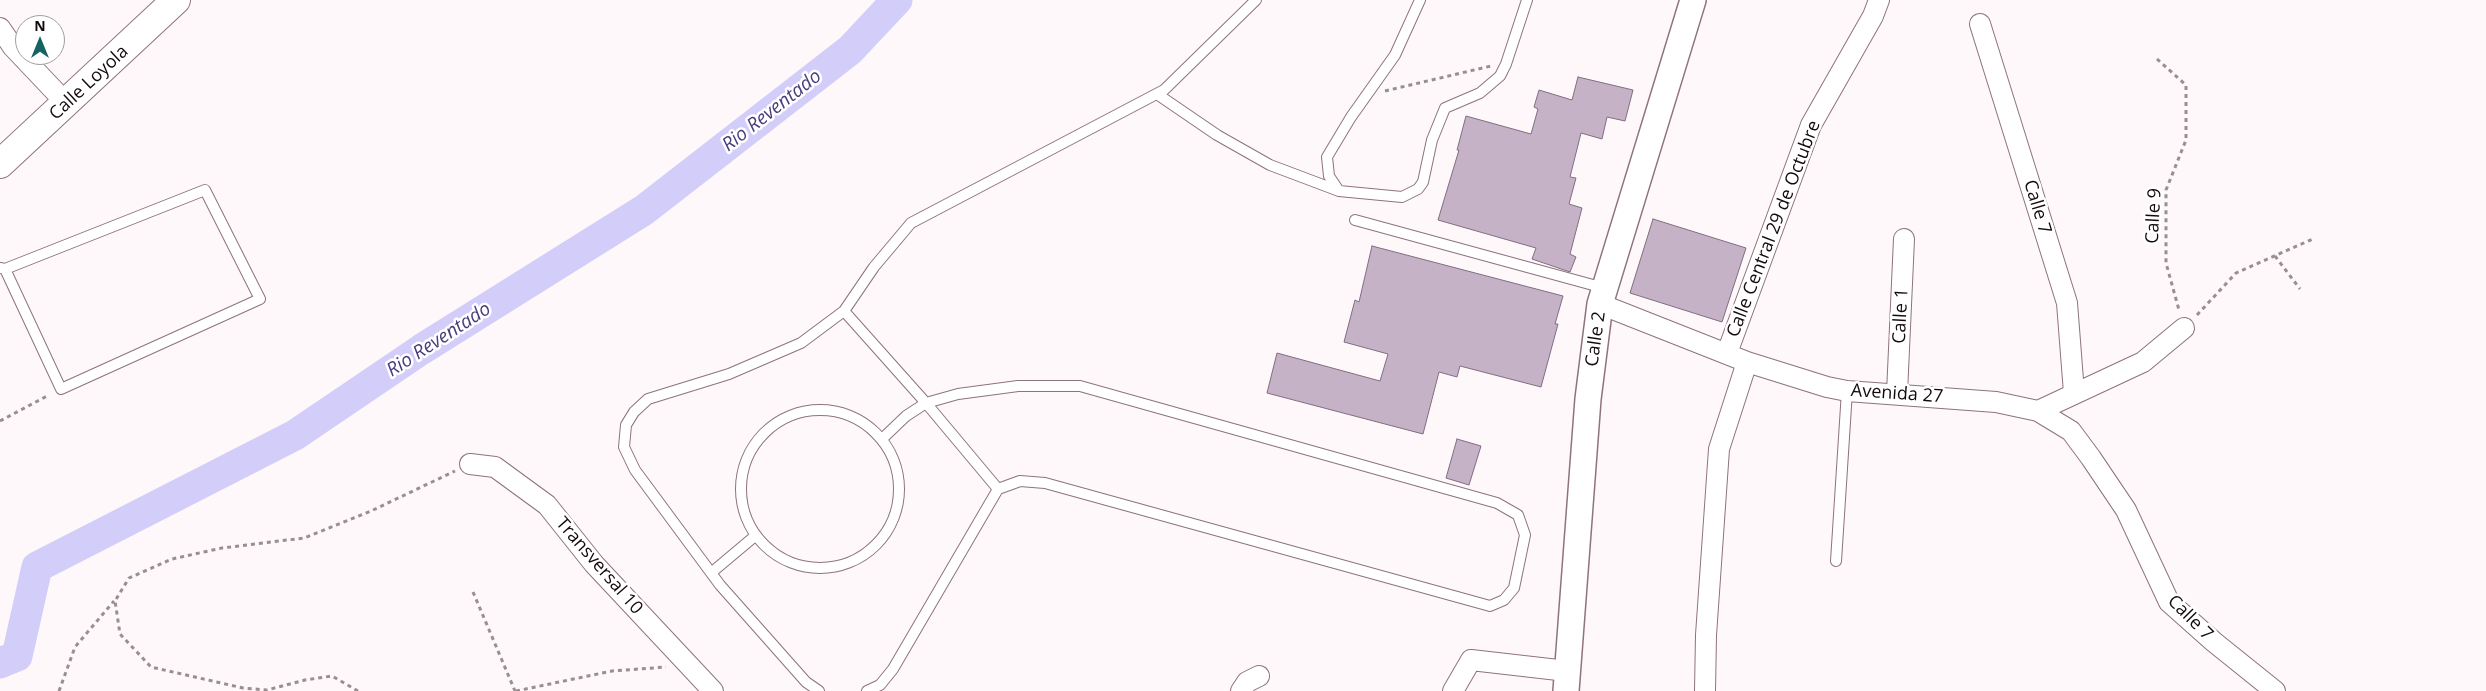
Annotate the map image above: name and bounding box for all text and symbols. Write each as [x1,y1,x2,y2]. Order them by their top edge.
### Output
north arrow [15,15,65,65]
text: N [34,16,46,35]
street label: Calle Loyola [45,41,133,125]
water label: Rio Reventado [718,65,826,157]
street label: Calle Central 29 de Octubre [1723,118,1825,340]
street label: Calle 7 [2019,177,2055,237]
street label: Calle 9 [2142,188,2166,244]
street label: Calle 1 [1889,288,1913,344]
water label: Rio Reventado [383,298,495,382]
street label: Calle 2 [1581,310,1611,368]
street label: Avenida 27 [1850,380,1944,408]
street label: Transversal 10 [551,513,647,619]
street label: Calle 7 [2163,591,2217,645]

